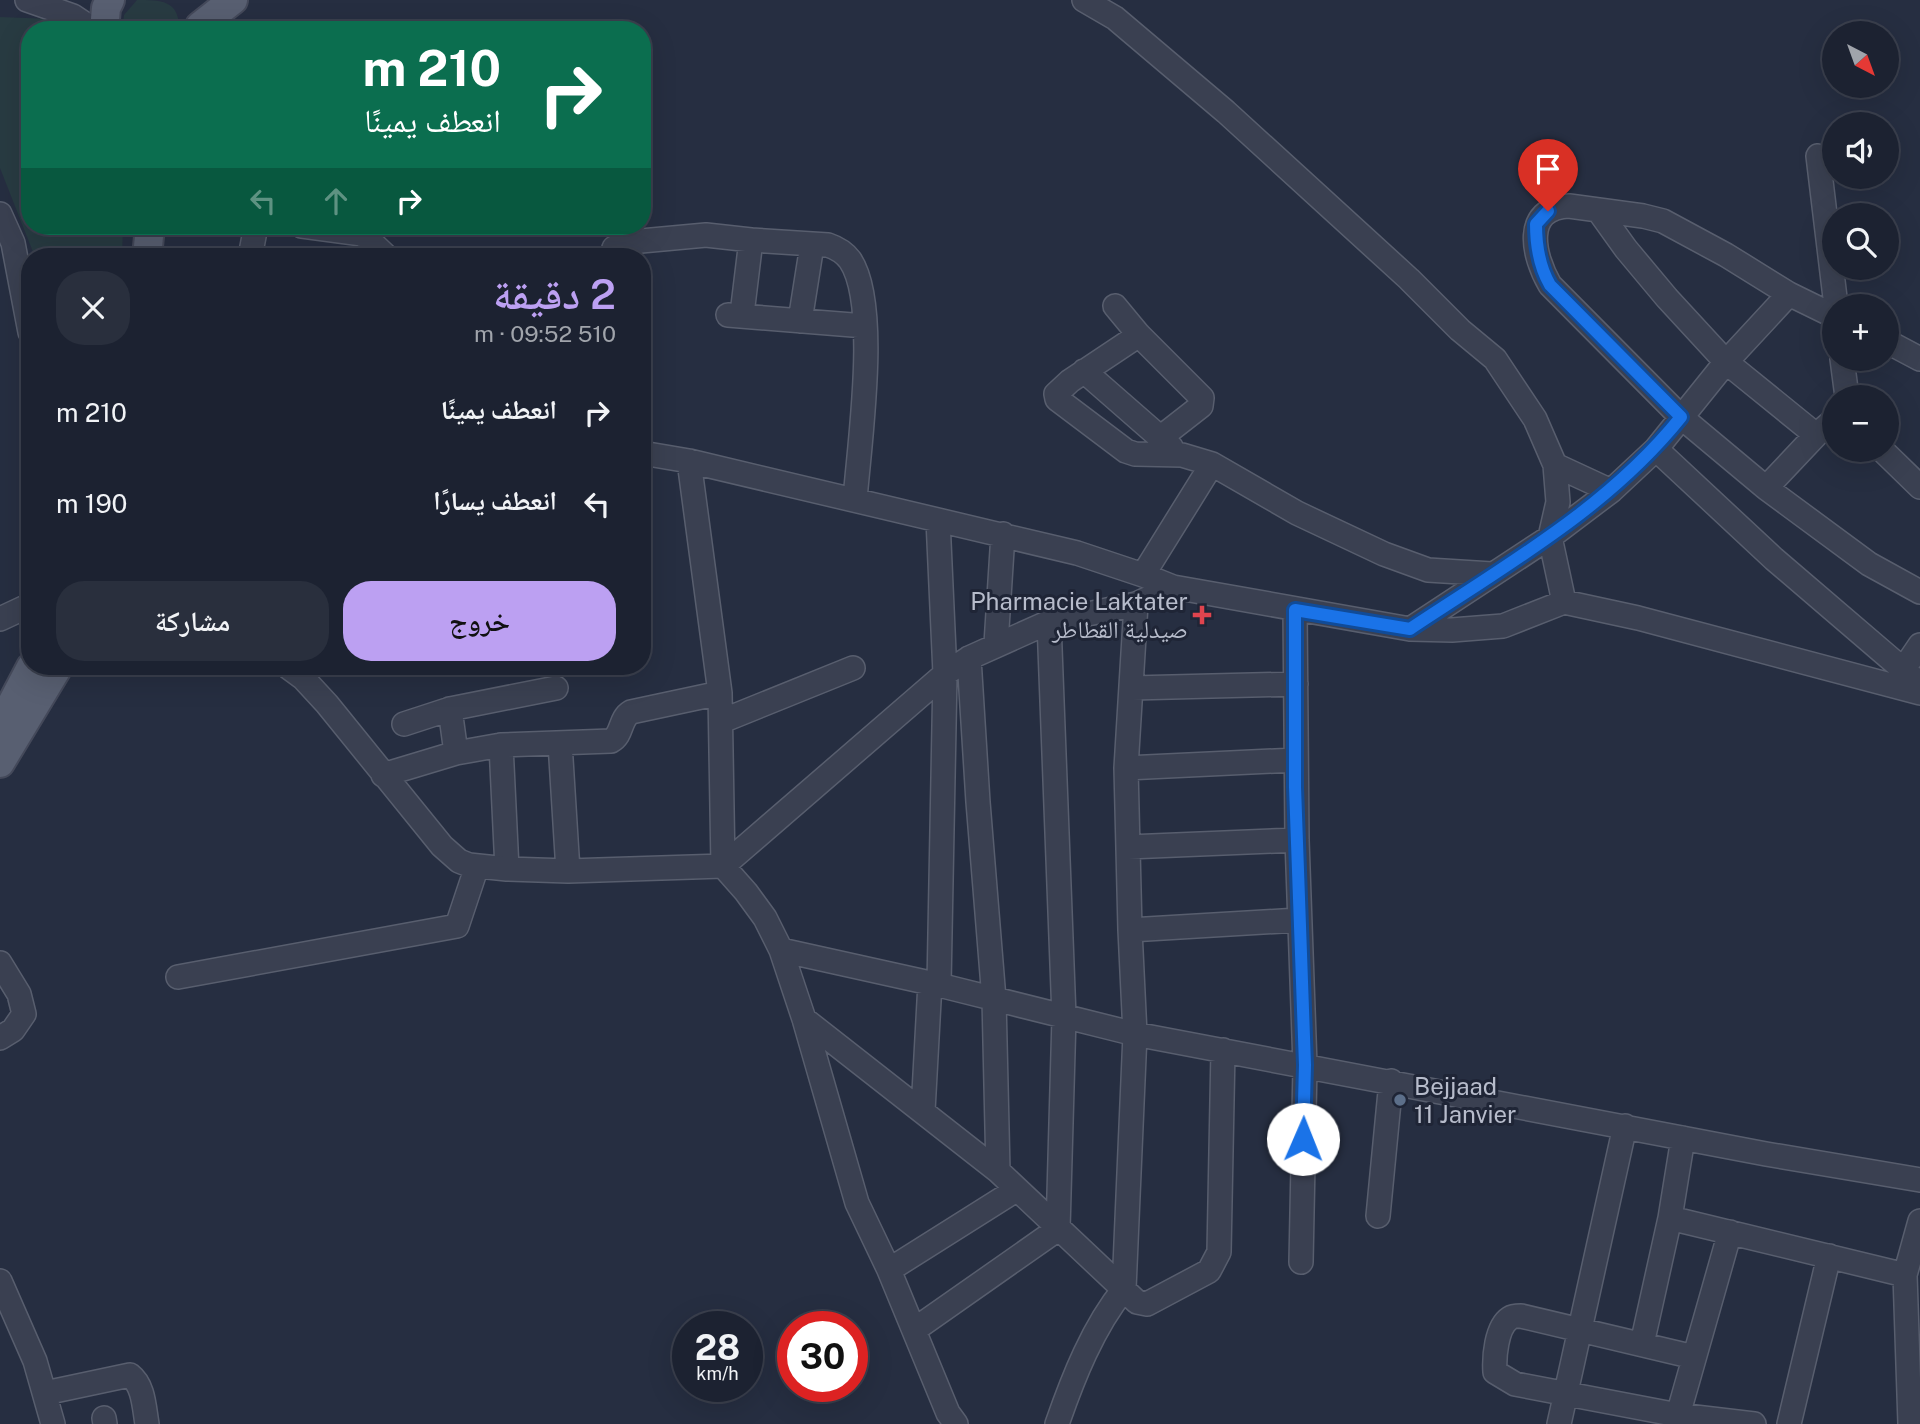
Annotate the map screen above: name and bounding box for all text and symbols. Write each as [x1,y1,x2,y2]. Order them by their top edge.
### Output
north arrow [1822,21,1899,98]
map controls [1822,21,1899,462]
text: 210 m [362,39,501,97]
icon: right [525,49,616,140]
text: انعطف يمينًا [364,102,501,139]
button: sound [1822,112,1899,189]
pin [1518,139,1578,211]
icon: arrive [1529,150,1567,188]
icon: left [244,182,282,220]
icon: ahead [317,182,355,220]
icon: right [390,182,428,220]
button: search [1822,203,1899,280]
text: 2 دقيقة [493,269,616,318]
button: close [56,271,130,345]
button: + [1822,294,1899,371]
text: 510 m · 09:52 [474,320,616,347]
button: − [1822,385,1899,462]
text: انعطف يمينًا [441,394,557,425]
icon: right [578,394,616,432]
text: 210 m [56,397,127,428]
text: انعطف يسارًا [433,485,557,516]
icon: left [578,485,616,523]
text: 190 m [56,488,127,519]
button: مشاركة [56,581,329,661]
button: خروج [343,581,616,661]
place label: Pharmacie Laktater صيدلية القطاطر [970,587,1188,643]
marker: Pharmacie Laktater صيدلية القطاطر [1194,607,1210,623]
place label: Bejjaad 11 Janvier [1414,1072,1516,1128]
marker: Bejjaad 11 Janvier [1392,1092,1408,1108]
position arrow [1266,1102,1340,1176]
speed limit sign: 30 [777,1311,868,1402]
text: 28 [695,1327,740,1368]
text: km/h [696,1363,739,1384]

